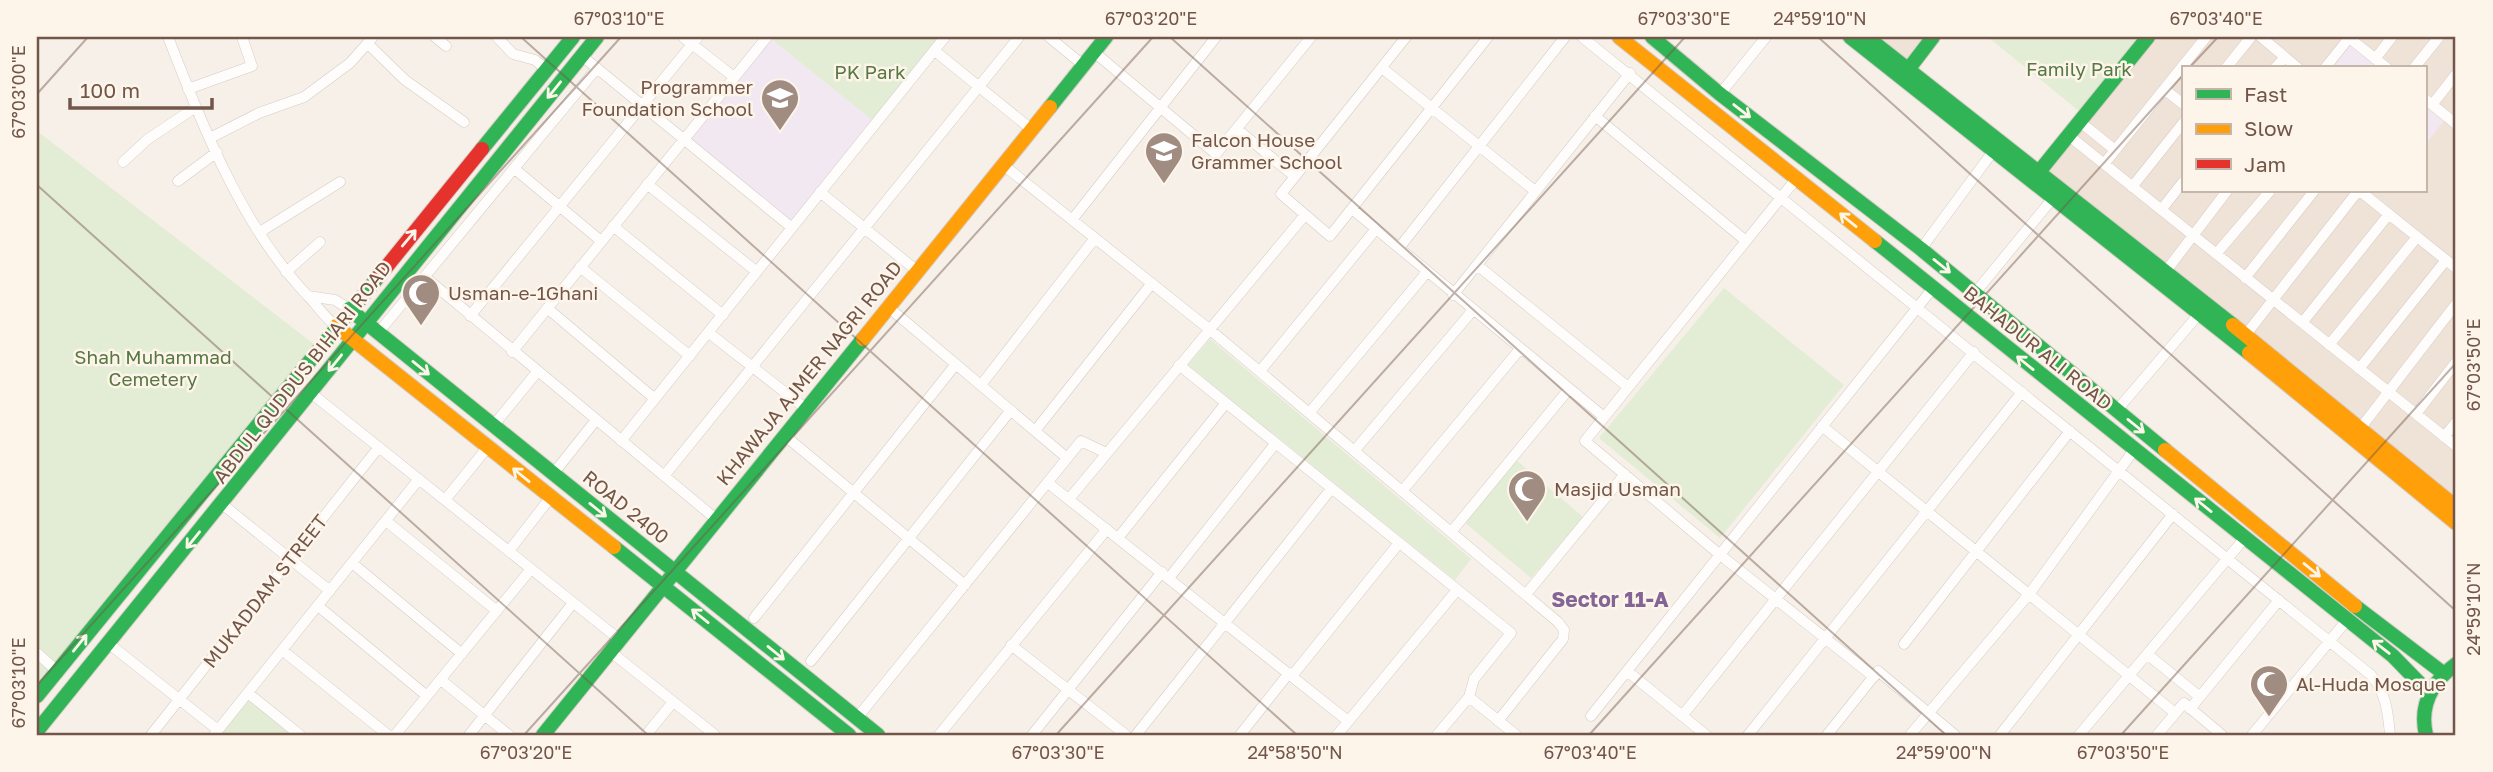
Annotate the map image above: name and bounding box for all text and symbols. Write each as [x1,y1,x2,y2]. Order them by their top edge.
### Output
text: 67°03'10"E [574,7,665,29]
text: 67°03'20"E [1105,7,1197,29]
text: 67°03'30"E [1638,7,1730,29]
text: 24°59'10"N [1773,7,1867,29]
text: 67°03'40"E [2169,7,2263,29]
text: 67°03'00"E [7,45,29,139]
park label: Family Park [2026,57,2132,80]
park label: PK Park [834,60,906,83]
scale bar [70,66,212,110]
legend [2182,66,2426,192]
place label: Programmer Foundation School [581,75,754,120]
text: 100 m [80,77,140,103]
school or university icon: Programmer Foundation School [759,77,801,132]
one-way arrow [547,80,562,99]
text: Fast [2244,81,2287,107]
one-way arrow [1733,104,1751,119]
text: Slow [2244,115,2293,141]
place label: Falcon House Grammer School [1191,128,1342,173]
school or university icon: Falcon House Grammer School [1143,130,1185,185]
text: Jam [2244,151,2286,177]
one-way arrow [1839,213,1858,228]
one-way arrow [401,230,417,248]
street label: ABDUL QUDDUS BIHARI ROAD [208,256,396,487]
street label: KHAWAJA AJMER NAGRI ROAD [711,256,906,490]
one-way arrow [1932,258,1950,273]
mosque icon: Usman-e-1Ghani [400,272,442,327]
place label: Usman-e-1Ghani [448,281,598,304]
street label: BAHADUR ALI ROAD [1960,281,2117,414]
text: 67°03'50"E [2462,319,2484,411]
park label: Shah Muhammad Cemetery [74,345,232,390]
one-way arrow [327,353,343,371]
one-way arrow [2017,355,2035,370]
one-way arrow [412,360,430,375]
one-way arrow [2127,418,2145,433]
street label: ROAD 2400 [579,465,674,548]
one-way arrow [513,468,531,483]
mosque icon: Masjid Usman [1506,468,1548,523]
place label: Masjid Usman [1554,477,1681,500]
one-way arrow [2194,498,2212,513]
one-way arrow [589,503,607,518]
street label: MUKADDAM STREET [198,509,332,672]
one-way arrow [185,531,200,549]
one-way arrow [2303,562,2321,578]
text: 24°59'10"N [2462,562,2484,656]
district label: Sector 11-A [1551,586,1669,612]
one-way arrow [692,608,710,623]
one-way arrow [72,634,87,652]
text: 67°03'10"E [7,638,29,729]
one-way arrow [2372,639,2391,654]
one-way arrow [766,645,784,661]
mosque icon: Al-Huda Mosque [2248,663,2290,718]
place label: Al-Huda Mosque [2296,672,2446,695]
text: 67°03'20"E [480,741,572,763]
text: 67°03'30"E [1012,741,1104,763]
text: 24°58'50"N [1247,741,1343,763]
text: 67°03'40"E [1543,741,1637,763]
text: 24°59'00"N [1896,741,1992,763]
text: 67°03'50"E [2077,741,2169,763]

